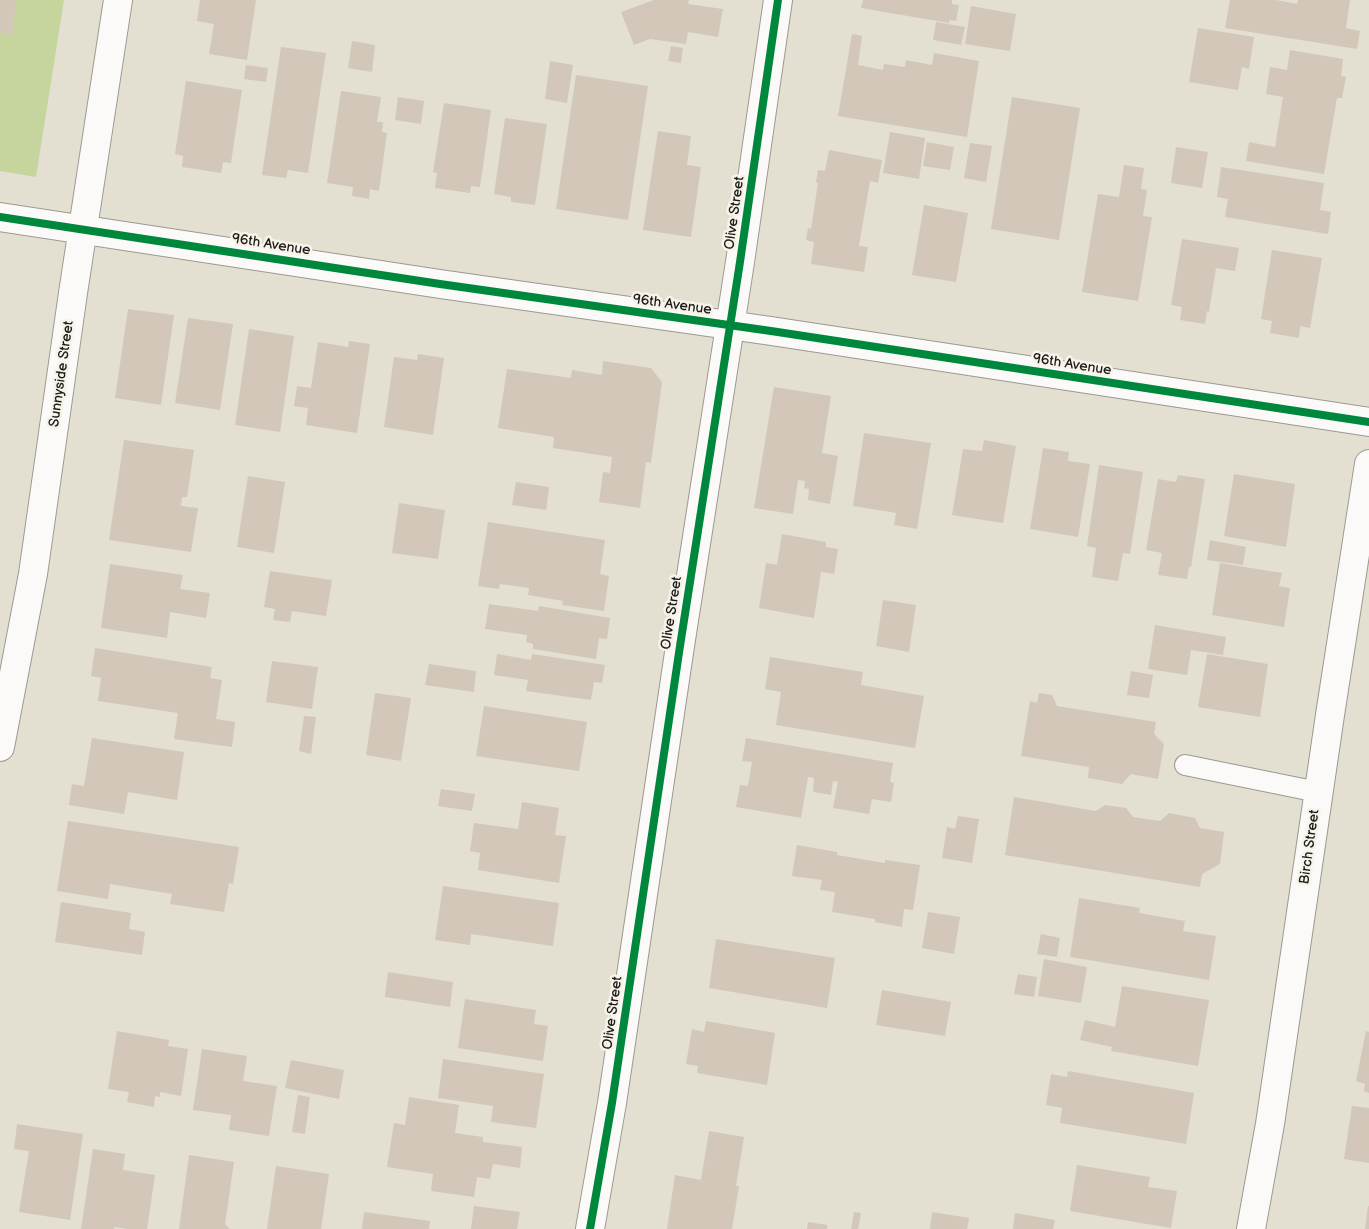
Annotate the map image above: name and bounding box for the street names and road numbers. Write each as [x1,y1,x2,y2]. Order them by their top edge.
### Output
street label: Olive Street [722,175,748,251]
street label: 96th Avenue [230,230,312,260]
street label: 96th Avenue [631,291,713,319]
street label: Sunnyside Street [46,320,78,428]
street label: 96th Avenue [1031,350,1113,380]
street label: Olive Street [658,575,686,651]
street label: Birch Street [1296,809,1324,885]
street label: Olive Street [600,975,626,1051]

